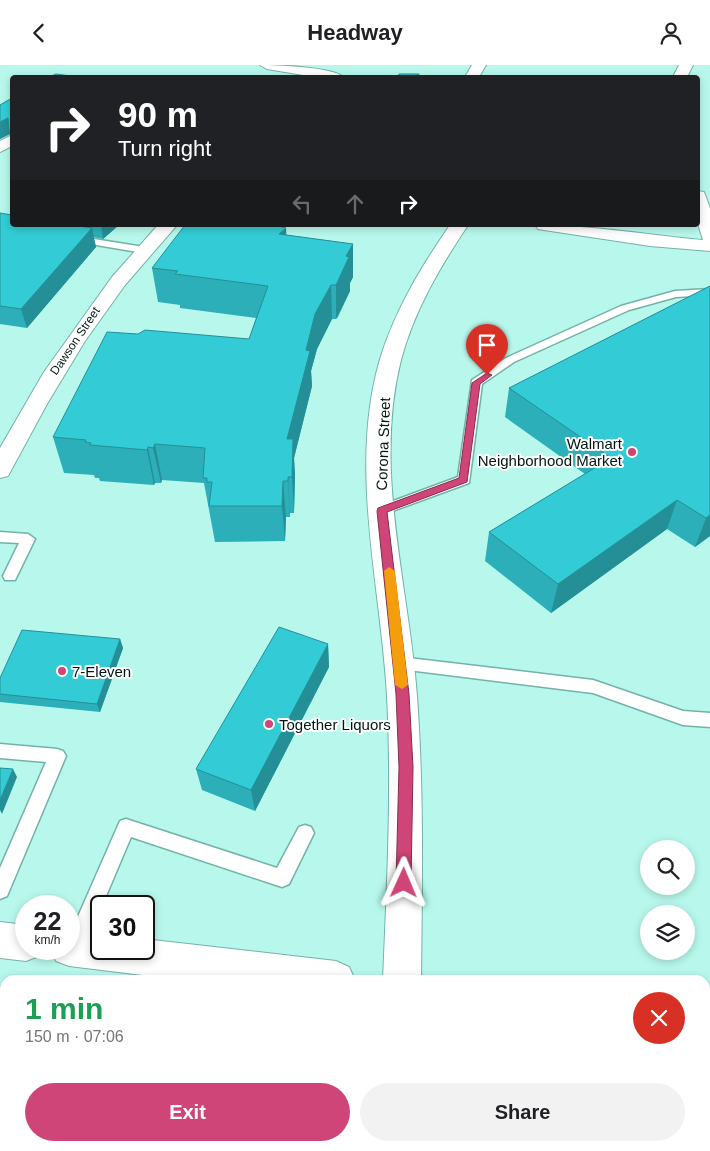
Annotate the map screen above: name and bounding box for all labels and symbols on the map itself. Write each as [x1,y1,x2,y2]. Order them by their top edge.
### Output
street label: Dawson Street [47,304,103,378]
pin [466,324,508,375]
street label: Corona Street [373,396,393,491]
place label: Walmart Neighborhood Market [478,435,623,469]
marker: Walmart Neighborhood Market [626,446,638,458]
place label: 7-Eleven [72,663,131,680]
marker: 7-Eleven [56,665,68,677]
place label: Together Liquors [279,716,391,733]
marker: Together Liquors [263,718,275,730]
position arrow [377,856,429,908]
speed limit sign: 30 [90,895,155,960]

